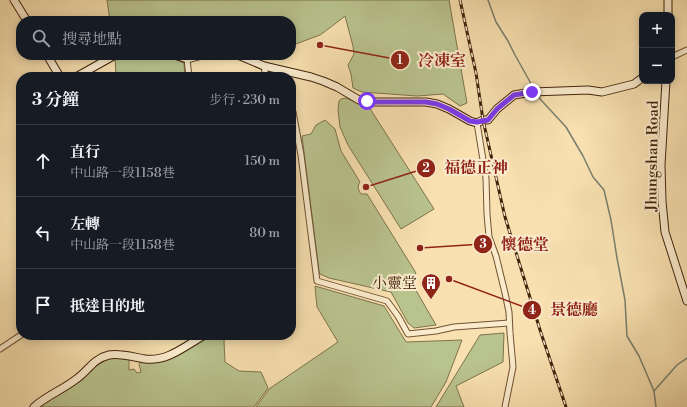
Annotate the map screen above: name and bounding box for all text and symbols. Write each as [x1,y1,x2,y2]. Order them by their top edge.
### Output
map controls [639,12,675,84]
button: + [639,12,675,48]
search box [16,16,296,60]
icon: search [30,27,52,49]
text: 搜尋地點 [62,30,122,49]
callout: 冷凍室 [390,46,474,74]
button: − [639,48,675,84]
text: 冷凍室 [418,51,466,71]
text: 1 [397,53,403,68]
route end [523,83,541,101]
text: 3 分鐘 [32,89,79,111]
text: 步行 · 230 m [209,92,280,108]
route start [358,92,376,110]
street label: Jhungshan Road [642,100,663,213]
text: 直行 [70,143,100,162]
icon: ahead [32,150,54,172]
text: 150 m [245,153,280,169]
callout: 福德正神 [416,154,516,182]
text: 福德正神 [444,158,508,178]
text: 2 [422,161,430,176]
text: 中山路一段1158巷 [70,165,175,181]
text: 左轉 [70,215,100,234]
icon: left [32,222,54,244]
text: 80 m [249,225,280,241]
callout: 懷德堂 [473,230,557,258]
text: 懷德堂 [501,235,549,255]
text: 中山路一段1158巷 [70,237,175,253]
text: 3 [479,237,487,252]
building icon: 小靈堂 [420,272,442,300]
place label: 小靈堂 [372,274,417,293]
icon: arrive [32,294,54,316]
callout: 景德廳 [522,296,606,324]
text: 抵達目的地 [70,297,145,316]
text: 景德廳 [550,300,598,320]
text: 4 [528,303,536,318]

